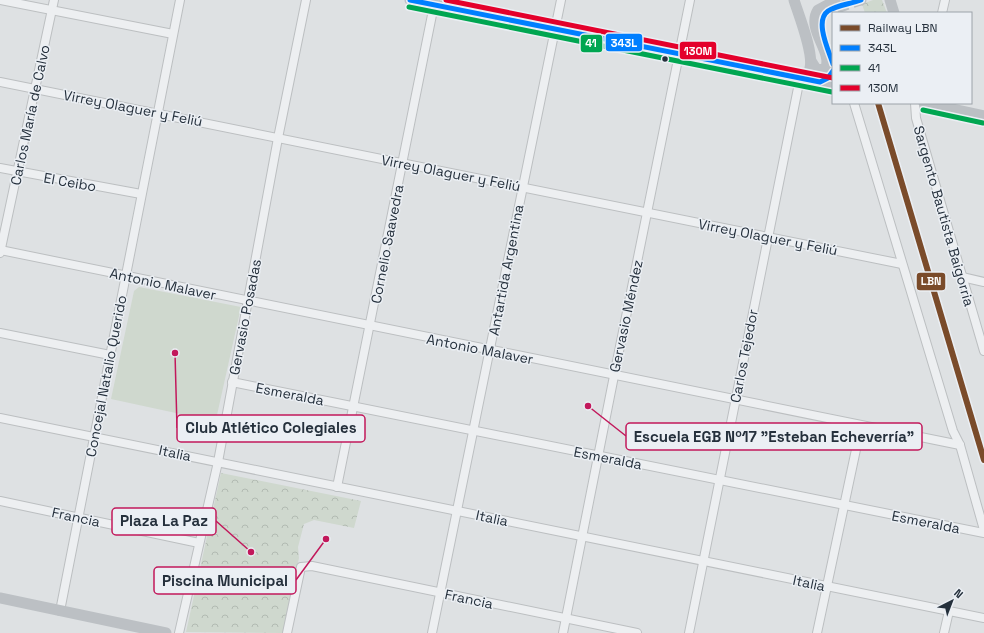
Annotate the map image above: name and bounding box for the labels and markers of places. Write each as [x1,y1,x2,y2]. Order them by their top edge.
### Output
unlabelled marker [660,54,670,64]
callout: Club Atlético Colegiales [177,415,365,442]
callout: Escuela EGB Nº17 "Esteban Echeverría" [626,423,922,450]
callout: Plaza La Paz [112,508,216,535]
callout: Piscina Municipal [154,567,296,594]

